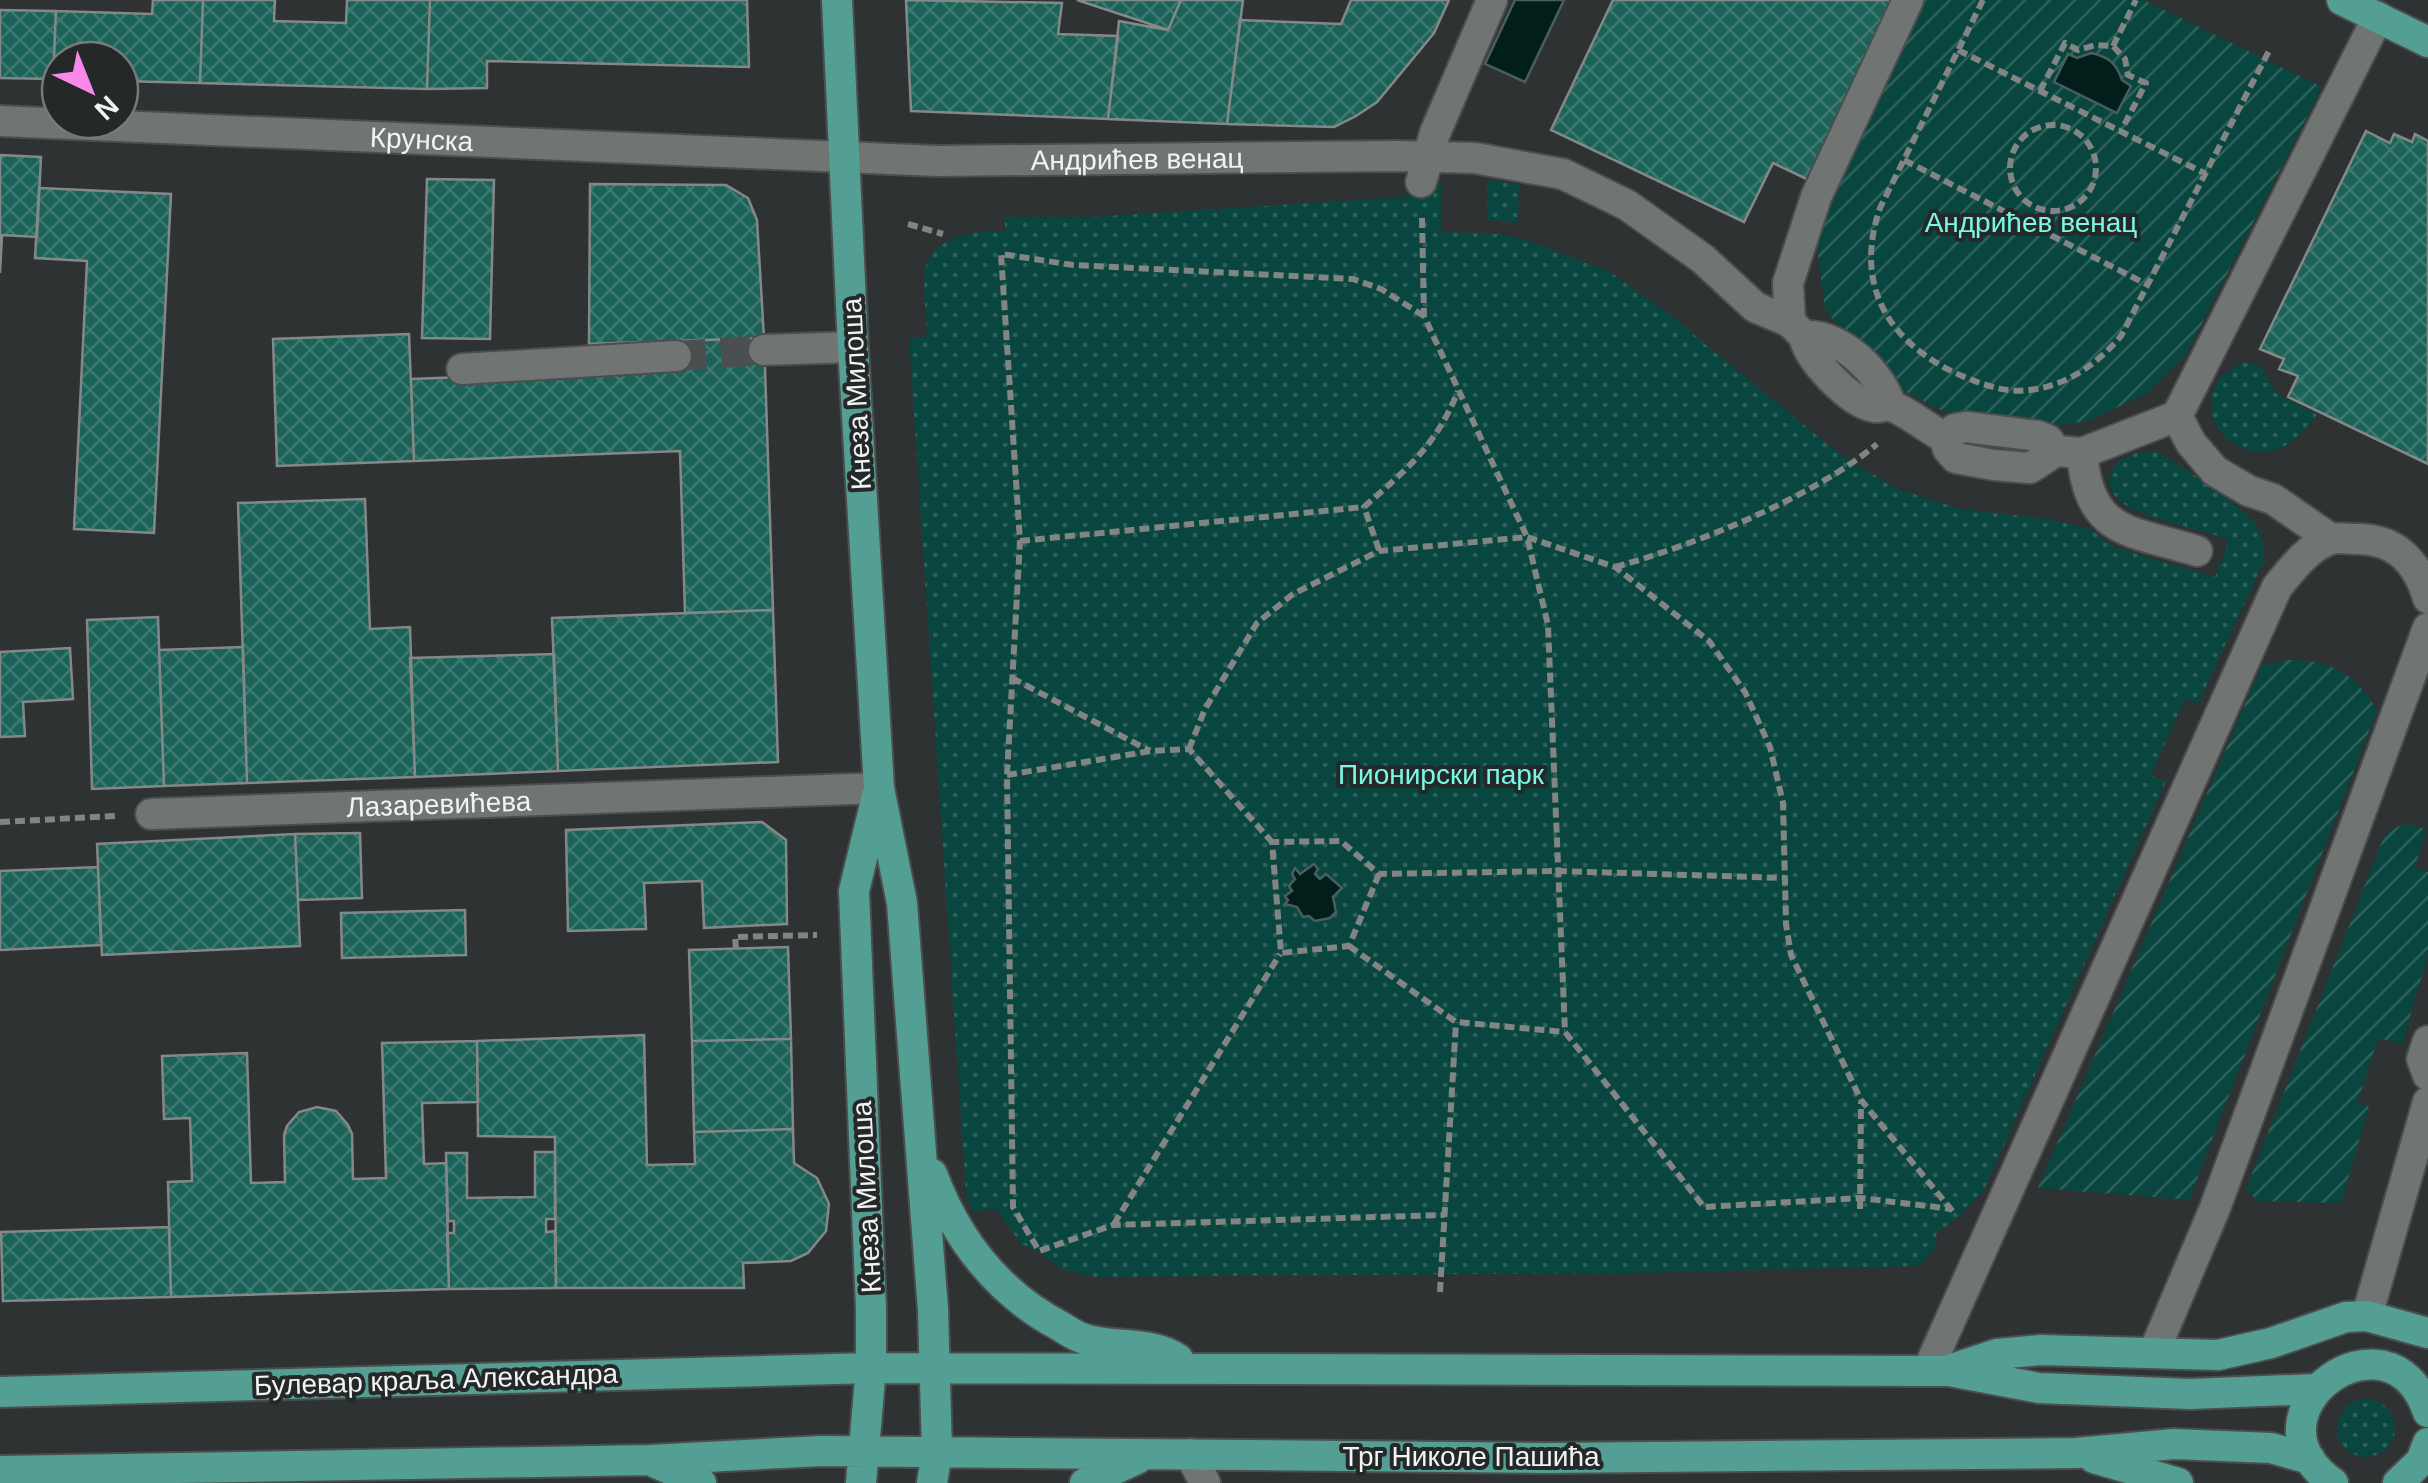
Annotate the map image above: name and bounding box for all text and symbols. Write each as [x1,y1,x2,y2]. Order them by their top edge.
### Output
north arrow [40,40,140,140]
text: N [89,90,125,126]
street label: Крунска [369,122,474,157]
street label: Андрићев венац [1031,143,1244,176]
park label: Андрићев венац [1925,207,2137,238]
street label: Кнеза Милоша [836,297,877,491]
park label: Пионирски парк [1338,759,1545,790]
street label: Лазаревићева [346,785,532,823]
street label: Кнеза Милоша [846,1100,887,1294]
street label: Булевар краља Александра [253,1358,619,1401]
street label: Трг Николе Пашића [1342,1441,1600,1472]

